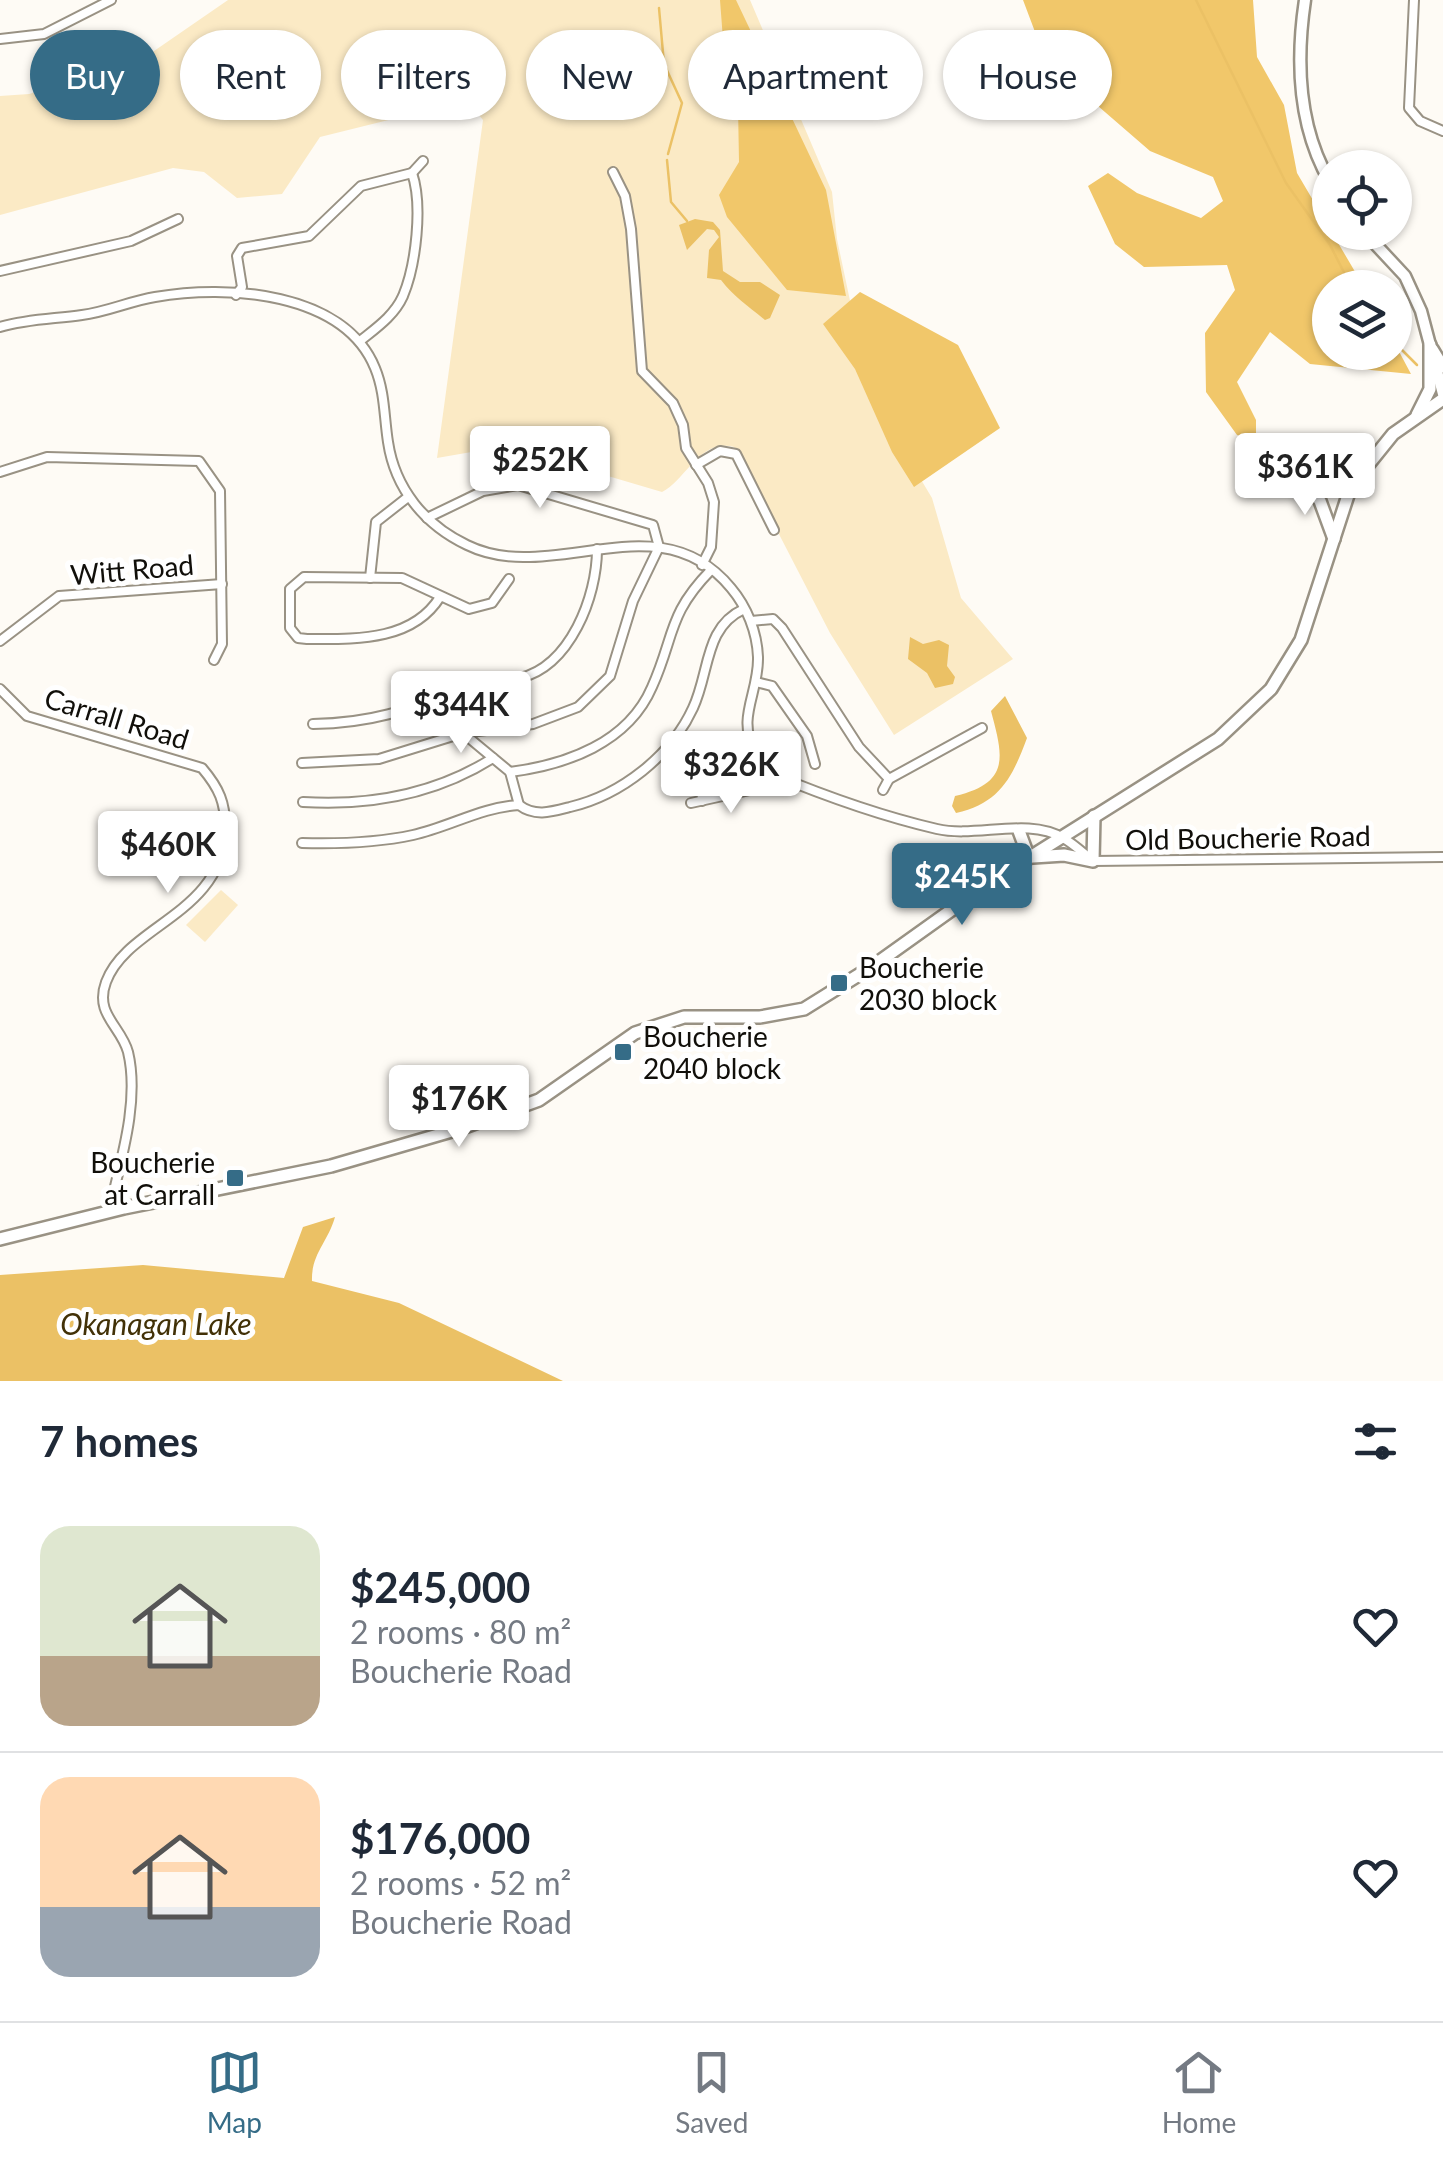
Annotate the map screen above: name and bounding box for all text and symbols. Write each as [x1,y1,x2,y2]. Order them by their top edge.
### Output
chip: Buy [30,30,160,120]
chip: Rent [180,30,321,120]
chip: Filters [341,30,506,120]
chip: New [526,30,668,120]
chip: Apartment [688,30,923,120]
chip: House [943,30,1112,120]
map controls [1312,150,1412,370]
button: locate [1312,150,1412,250]
button: layers [1312,270,1412,370]
pin: $252K [470,426,610,511]
pin: $361K [1235,433,1375,518]
text: $252K [492,439,588,478]
text: $361K [1257,446,1353,485]
street label: Witt Road [69,547,195,591]
pin: $344K [391,671,531,756]
street label: Carrall Road [41,680,193,756]
text: $344K [413,684,509,723]
pin: $326K [661,731,801,816]
text: $326K [683,744,779,783]
pin: $460K [98,811,238,896]
street label: Old Boucherie Road [1125,818,1371,856]
text: $460K [120,824,216,863]
pin: $245K [892,843,1032,928]
text: $245K [914,856,1010,895]
place label: Boucherie 2030 block [859,950,998,1016]
marker: Boucherie 2030 block [828,972,850,994]
place label: Boucherie 2040 block [643,1019,782,1085]
marker: Boucherie 2040 block [612,1041,634,1063]
pin: $176K [389,1065,529,1150]
text: $176K [411,1078,507,1117]
place label: Boucherie at Carrall [90,1145,215,1211]
marker: Boucherie at Carrall [224,1167,246,1189]
water label: Okanagan Lake [60,1305,252,1341]
icon: filters [1348,1414,1403,1469]
text: 7 homes [40,1416,198,1466]
text: $245,000 [350,1562,530,1612]
icon: home [120,1566,240,1686]
icon: heart [1348,1599,1403,1654]
text: 2 rooms · 80 m² [350,1612,571,1651]
text: Boucherie Road [350,1651,572,1690]
text: $176,000 [350,1813,530,1863]
icon: home [120,1817,240,1937]
icon: heart [1348,1850,1403,1905]
text: 2 rooms · 52 m² [350,1863,571,1902]
text: Boucherie Road [350,1902,572,1941]
tab: Map [207,2045,262,2139]
tab: Saved [675,2045,748,2139]
tab: Home [1162,2045,1236,2139]

